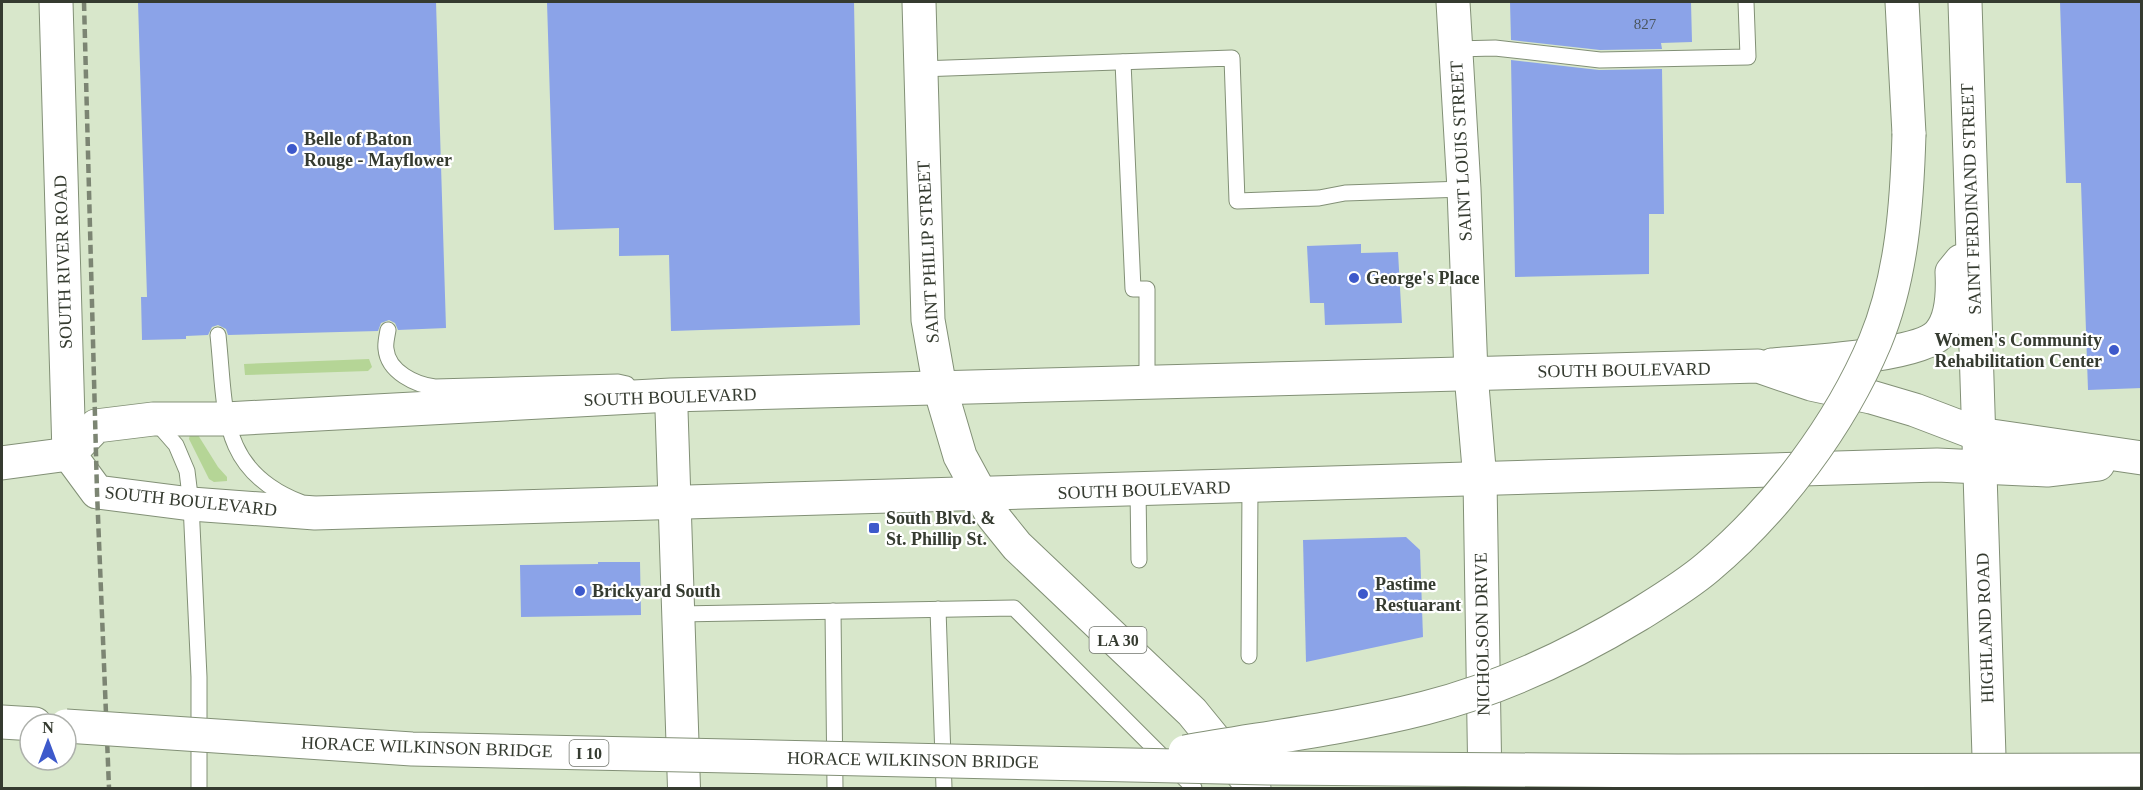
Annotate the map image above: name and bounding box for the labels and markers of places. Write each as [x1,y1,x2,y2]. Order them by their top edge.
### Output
place label: Belle of Baton Rouge - Mayflower [304,129,452,170]
marker: Belle of Baton Rouge - Mayflower [285,142,299,156]
place label: George's Place [1366,268,1479,288]
marker: George's Place [1347,271,1361,285]
place label: Women's Community Rehabilitation Center [1934,330,2102,371]
marker: Women's Community Rehabilitation Center [2107,343,2121,357]
place label: South Blvd. & St. Phillip St. [886,508,996,549]
marker: South Blvd. & St. Phillip St. [867,521,881,535]
place label: Pastime Restuarant [1375,574,1461,615]
place label: Brickyard South [592,581,721,601]
marker: Brickyard South [573,584,587,598]
marker: Pastime Restuarant [1356,587,1370,601]

